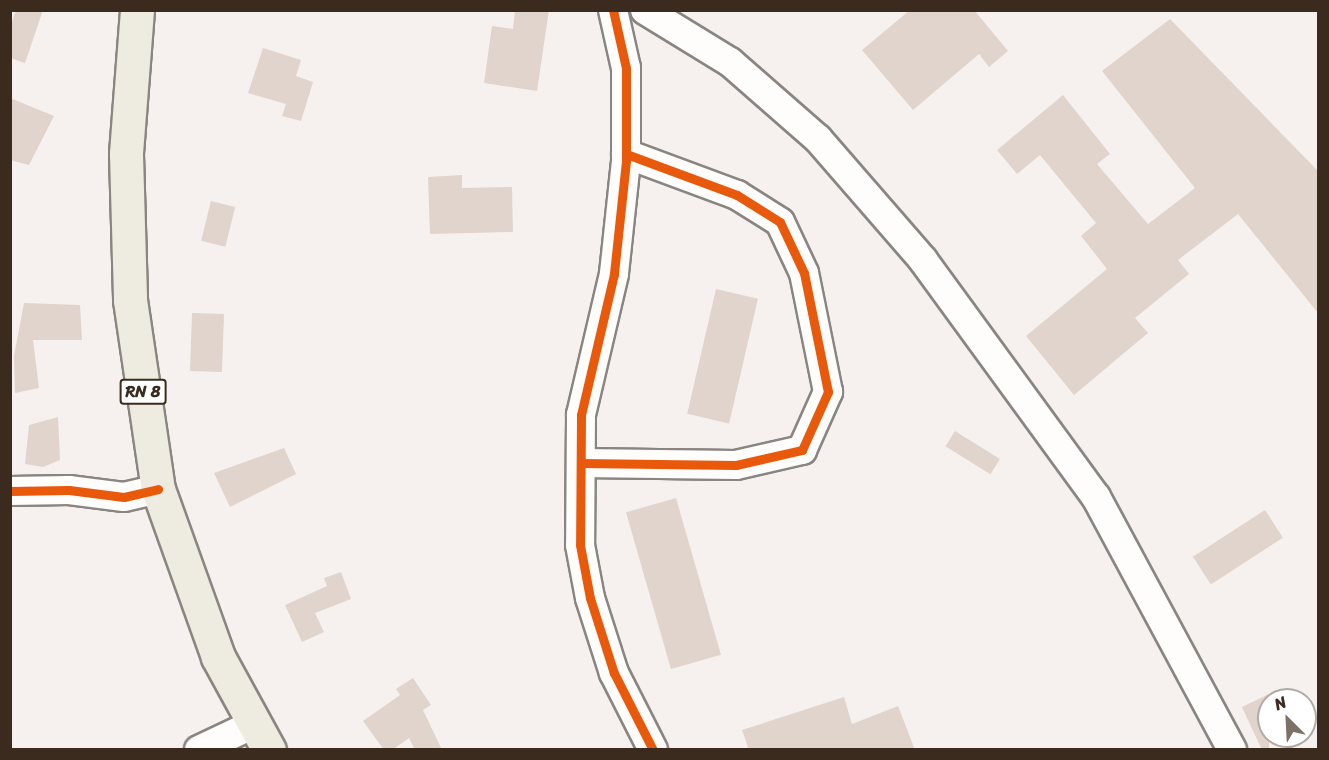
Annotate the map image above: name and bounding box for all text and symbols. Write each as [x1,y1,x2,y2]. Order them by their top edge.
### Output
road number: RN 8 [119,379,167,405]
text: N [1269,687,1291,718]
north arrow [1257,688,1317,748]

